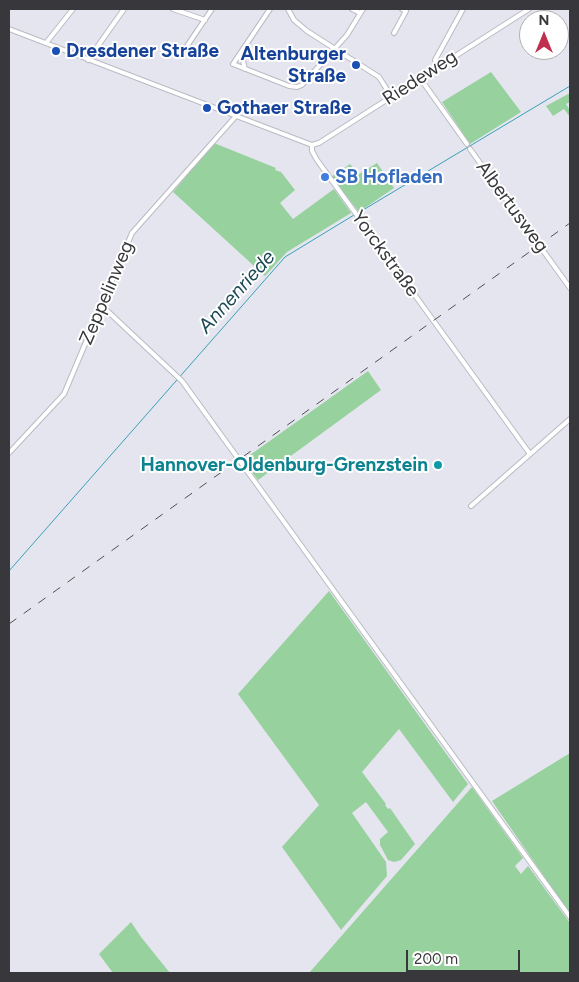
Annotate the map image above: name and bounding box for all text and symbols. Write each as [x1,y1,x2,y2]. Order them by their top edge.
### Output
north arrow [519,10,569,60]
text: N [539,12,549,29]
place label: Dresdener Straße [66,40,219,62]
place label: Altenburger Straße [241,43,346,87]
marker: Dresdener Straße [50,45,62,57]
street label: Riedeweg [379,46,461,110]
marker: Altenburger Straße [350,59,362,71]
place label: Gothaer Straße [217,97,351,119]
marker: Gothaer Straße [201,102,213,114]
street label: Albertusweg [471,157,553,257]
place label: SB Hofladen [335,166,443,188]
marker: SB Hofladen [319,171,331,183]
street label: Yorckstraße [346,207,424,301]
street label: Zeppelinweg [75,238,139,348]
water label: Annenriede [194,246,280,338]
place label: Hannover-Oldenburg-Grenzstein [141,454,428,476]
marker: Hannover-Oldenburg-Grenzstein [432,459,444,471]
scale bar [409,940,523,972]
text: 200 m [414,950,458,968]

